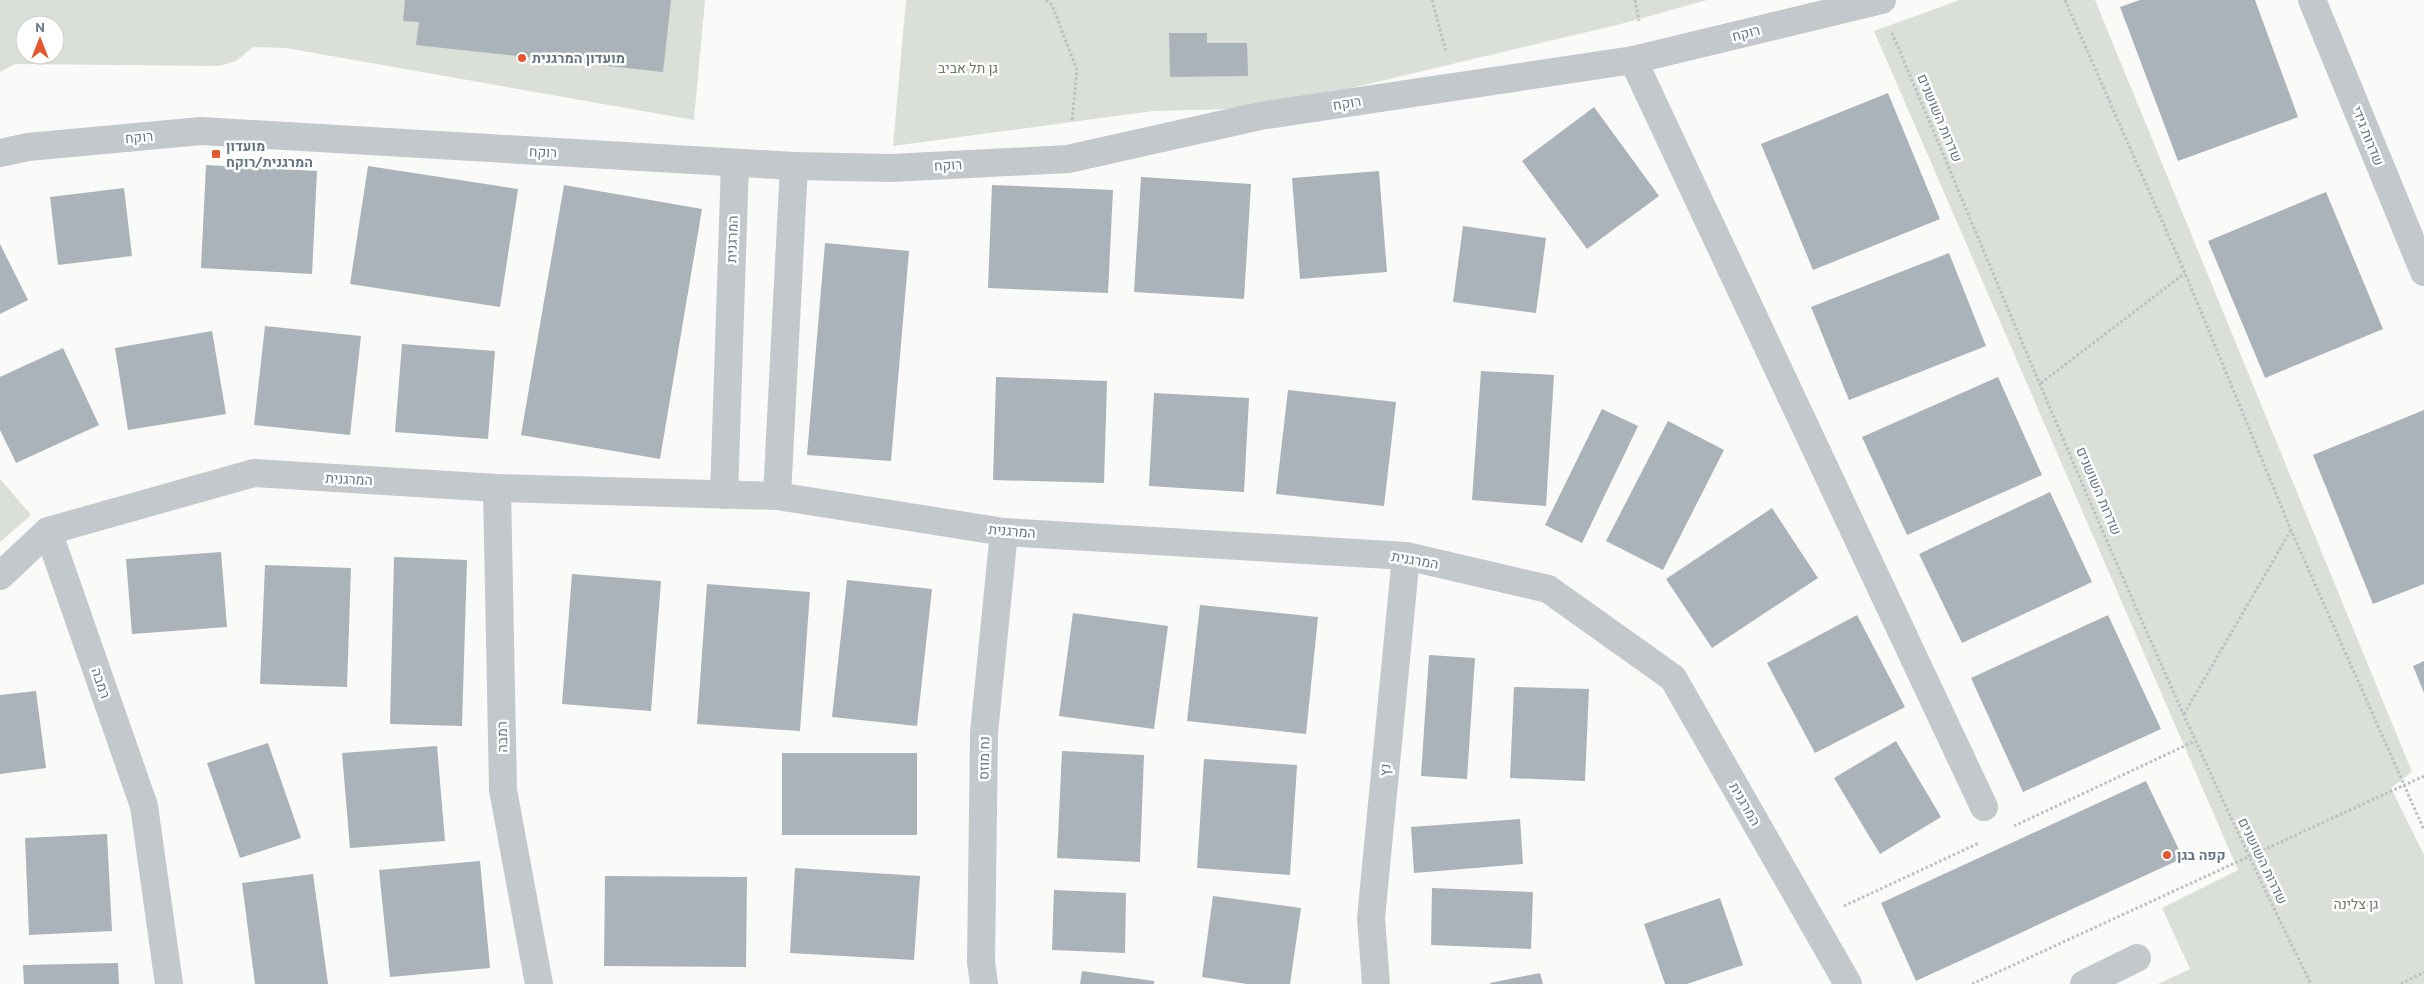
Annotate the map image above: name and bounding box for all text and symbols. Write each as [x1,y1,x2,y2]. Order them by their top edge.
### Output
north arrow [15,15,65,65]
text: N [35,20,45,37]
street label: רוקח [1731,23,1762,46]
place label: מועדון המרגנית [532,51,625,68]
marker: מועדון המרגנית [516,52,528,64]
park label: גן תל אביב [938,61,998,78]
street label: שדרות השושנים [1912,72,1965,165]
street label: רוקח [1332,94,1362,115]
street label: שדרות גידי [2347,104,2386,169]
street label: רוקח [124,129,154,148]
place label: מועדון המרגנית/רוקח [226,139,313,172]
street label: רוקח [528,144,557,163]
marker: מועדון המרגנית/רוקח [210,148,222,160]
street label: רוקח [934,157,963,176]
street label: המרגנית [724,215,743,263]
street label: שדרות השושנים [2071,445,2124,538]
street label: המרגנית [325,471,373,490]
street label: המרגנית [987,522,1036,543]
street label: המרגנית [1390,549,1440,574]
street label: רמבה [86,666,113,701]
street label: רמבה [495,721,512,753]
street label: נח מוזס [977,736,994,780]
street label: נץ [1377,763,1396,777]
street label: המרגנית [1724,780,1763,830]
street label: שדרות השושנים [2233,816,2290,908]
place label: קפה בגן [2177,848,2226,865]
marker: קפה בגן [2161,849,2173,861]
park label: גן צלינה [2333,897,2379,914]

